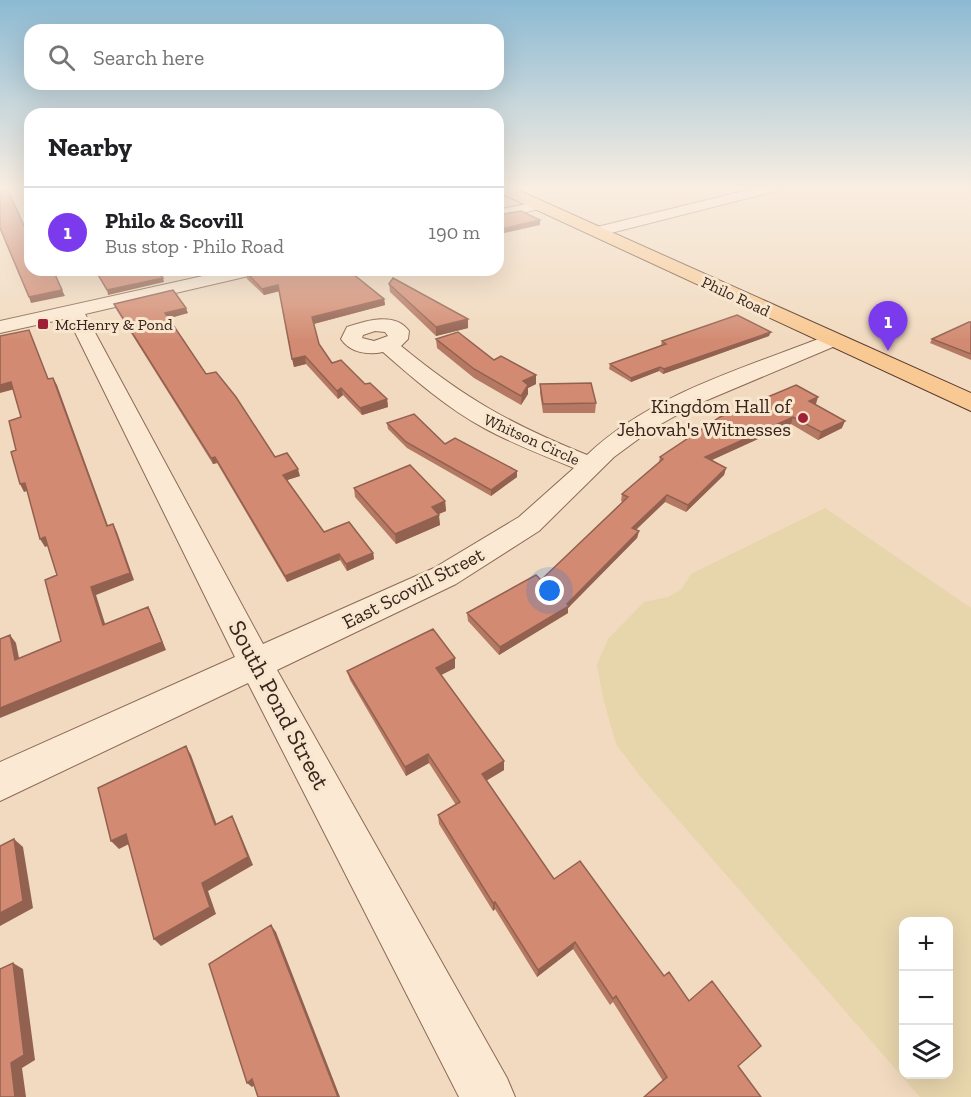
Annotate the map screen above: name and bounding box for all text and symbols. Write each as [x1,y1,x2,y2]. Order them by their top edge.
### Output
search box [24,24,504,90]
icon: search [45,41,78,74]
text: Search here [93,44,204,71]
text: Nearby [48,131,132,163]
text: Philo & Scovill [105,207,244,234]
text: 1 [63,220,72,244]
text: 190 m [428,220,480,244]
text: Bus stop · Philo Road [105,234,284,258]
street label: Philo Road [699,272,773,321]
pin: 1 [868,302,908,351]
place label: McHenry & Pond [55,315,173,334]
marker: McHenry & Pond [36,317,50,331]
place label: Kingdom Hall of Jehovah's Witnesses [617,394,793,441]
street label: Whitson Circle [481,410,583,469]
marker: Kingdom Hall of Jehovah's Witnesses [796,411,810,425]
street label: East Scovill Street [338,542,488,634]
your location [535,576,564,605]
street label: South Pond Street [223,615,336,794]
map controls [899,917,953,1079]
button: + [899,917,953,971]
button: − [899,971,953,1025]
button: layers [899,1025,953,1079]

